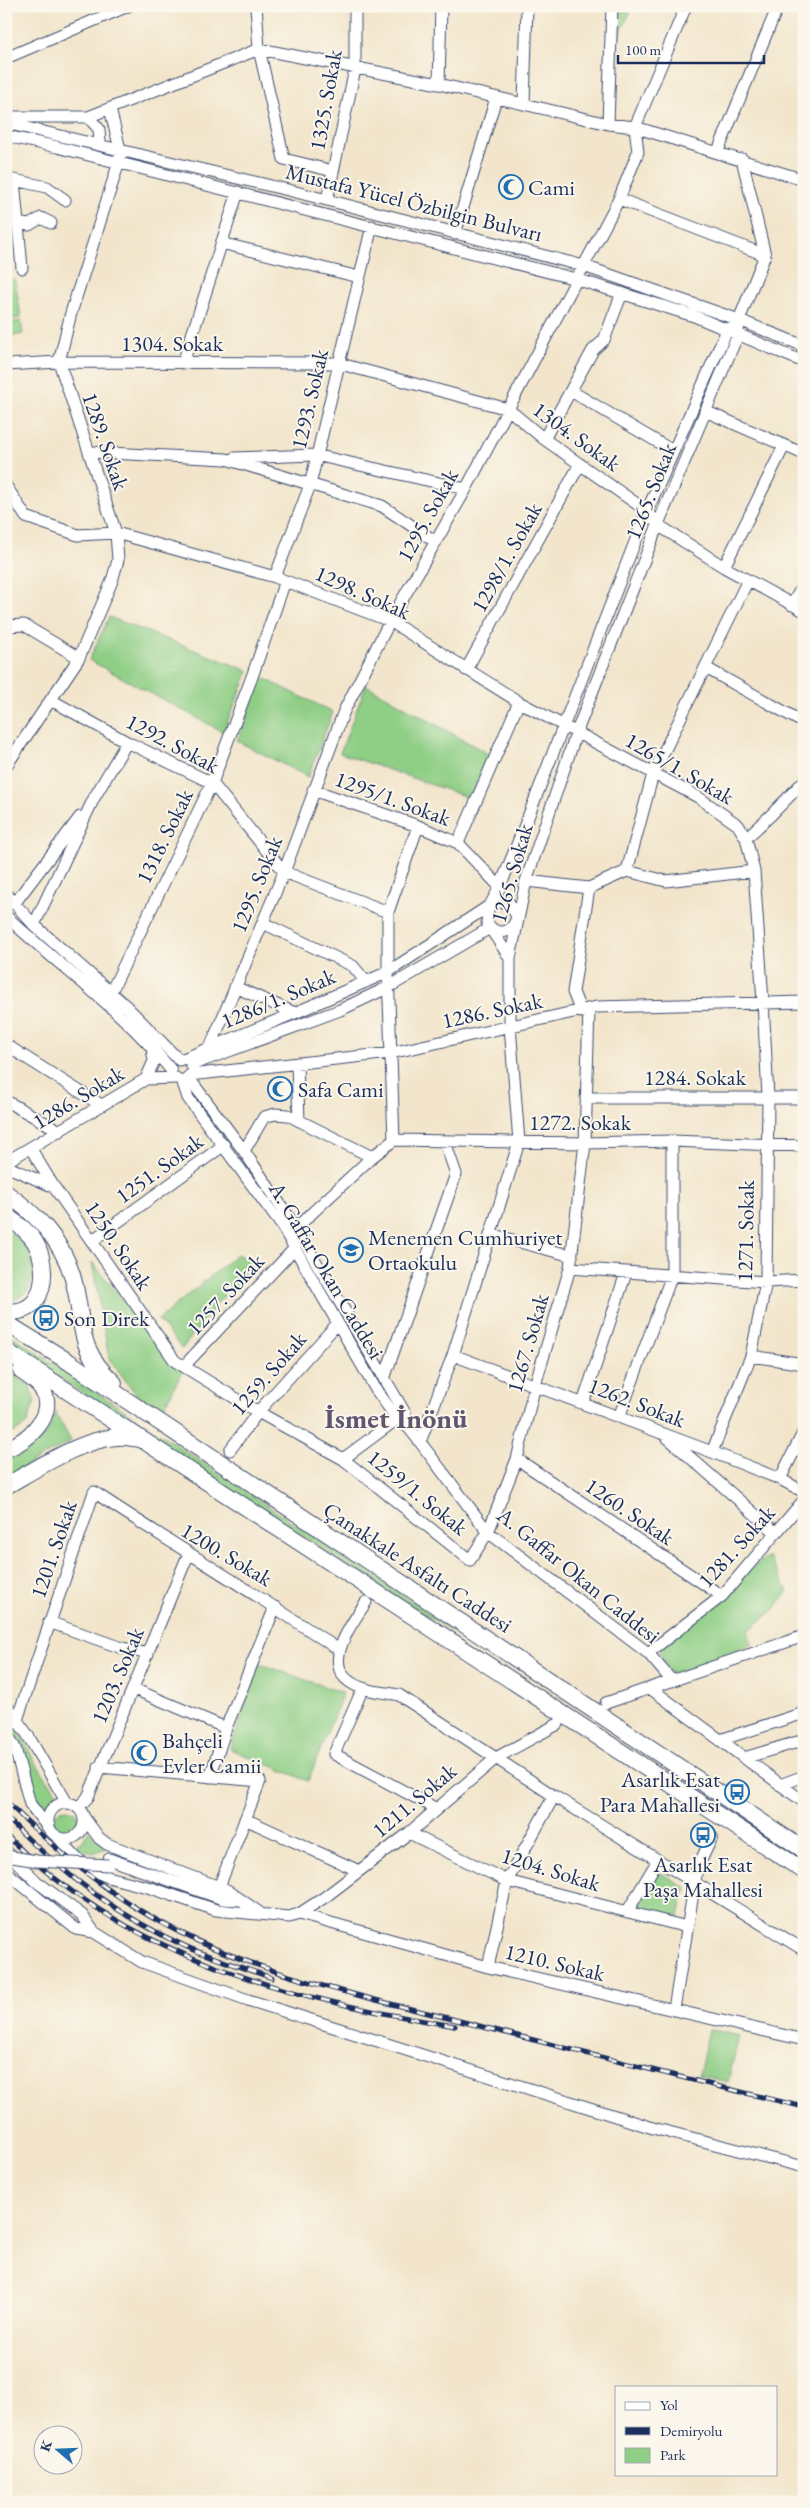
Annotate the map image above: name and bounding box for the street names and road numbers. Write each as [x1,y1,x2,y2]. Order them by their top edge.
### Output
street label: 1325. Sokak [302,47,349,153]
street label: Mustafa Yücel Özbilgin Bulvarı [282,157,545,248]
street label: 1304. Sokak [121,329,224,358]
street label: 1293. Sokak [284,346,335,452]
street label: 1289. Sokak [75,388,136,495]
street label: 1304. Sokak [527,395,627,478]
street label: 1265. Sokak [618,438,683,544]
street label: 1295. Sokak [390,463,465,567]
street label: 1298/1. Sokak [464,497,549,617]
street label: 1298. Sokak [310,558,416,627]
street label: 1292. Sokak [121,707,225,780]
street label: 1265/1. Sokak [620,726,740,812]
street label: 1295/1. Sokak [331,764,455,833]
street label: 1318. Sokak [129,783,200,888]
street label: 1265. Sokak [483,820,540,926]
street label: 1295. Sokak [224,831,289,937]
street label: 1286/1. Sokak [217,961,340,1035]
street label: 1286. Sokak [439,986,546,1035]
street label: 1286. Sokak [27,1058,130,1136]
street label: 1284. Sokak [644,1063,747,1092]
street label: 1272. Sokak [529,1108,632,1137]
street label: 1251. Sokak [110,1126,210,1210]
street label: A. Gaffar Okan Caddesi [262,1175,391,1364]
street label: 1271. Sokak [730,1179,761,1282]
street label: 1250. Sokak [78,1195,159,1296]
street label: 1257. Sokak [180,1247,271,1341]
street label: 1267. Sokak [499,1290,556,1396]
street label: 1259. Sokak [224,1325,313,1421]
street label: 1262. Sokak [584,1371,690,1435]
street label: 1259/1. Sokak [361,1443,474,1542]
street label: 1260. Sokak [579,1471,681,1552]
street label: Çanakkale Asfaltı Caddesi [318,1495,518,1639]
street label: 1201. Sokak [23,1496,84,1602]
street label: 1281. Sokak [692,1498,782,1594]
street label: A. Gaffar Okan Caddesi [490,1500,666,1650]
street label: 1200. Sokak [176,1516,278,1593]
street label: 1203. Sokak [84,1622,151,1728]
street label: 1211. Sokak [366,1756,463,1844]
street label: 1204. Sokak [498,1841,604,1898]
street label: 1210. Sokak [502,1937,608,1988]

